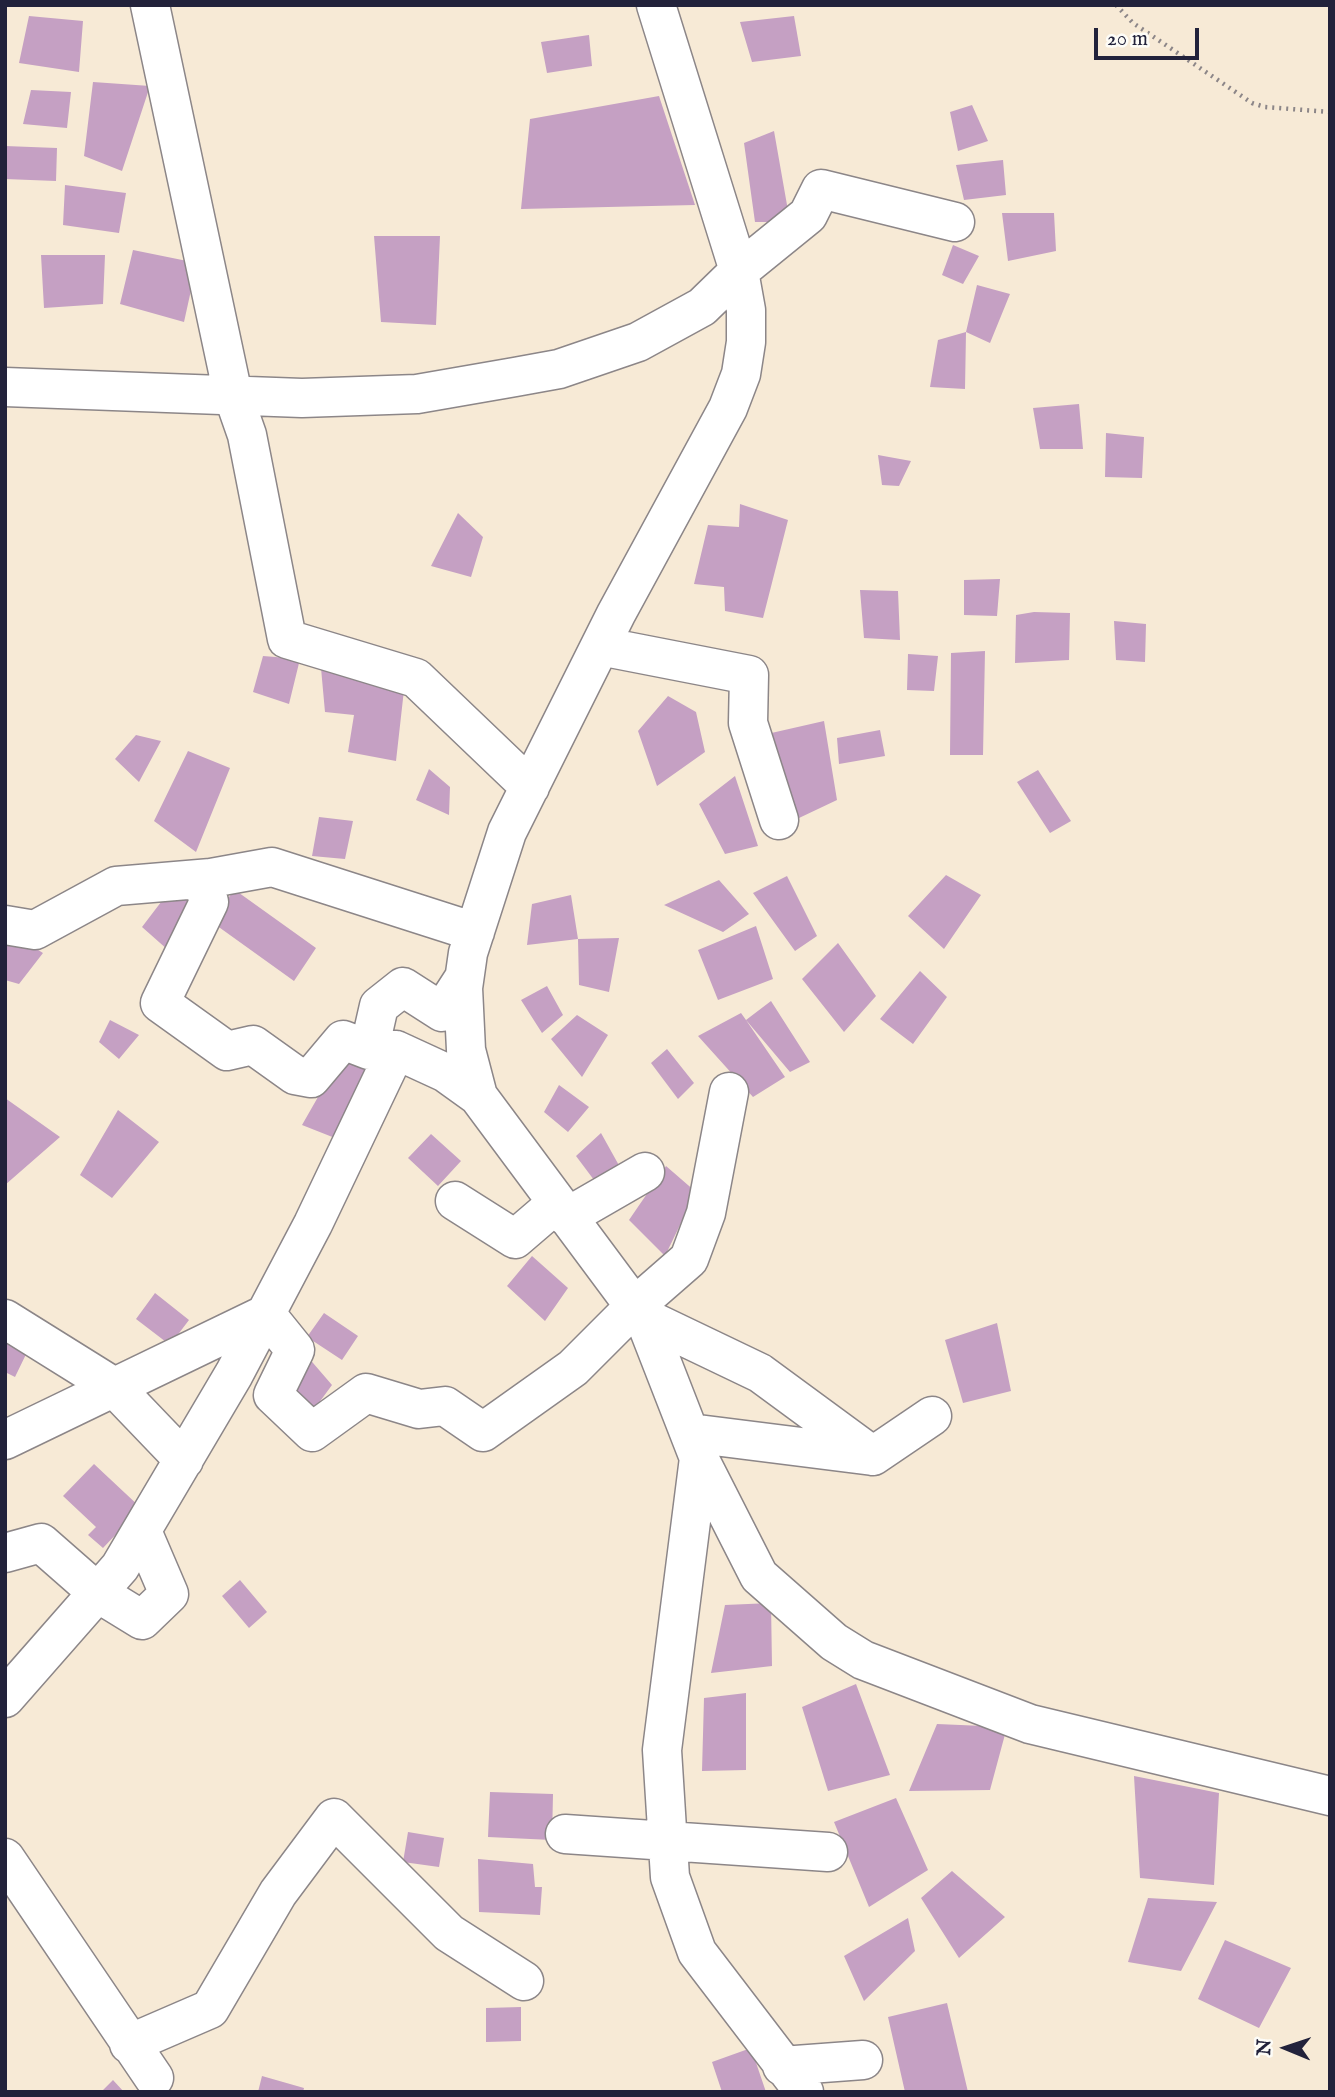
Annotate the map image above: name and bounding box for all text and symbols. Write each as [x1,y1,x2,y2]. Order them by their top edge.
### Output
scale bar [1097,14,1202,58]
text: 20 m [1107,26,1148,53]
north arrow [1251,2013,1321,2083]
text: N [1253,2039,1277,2056]

